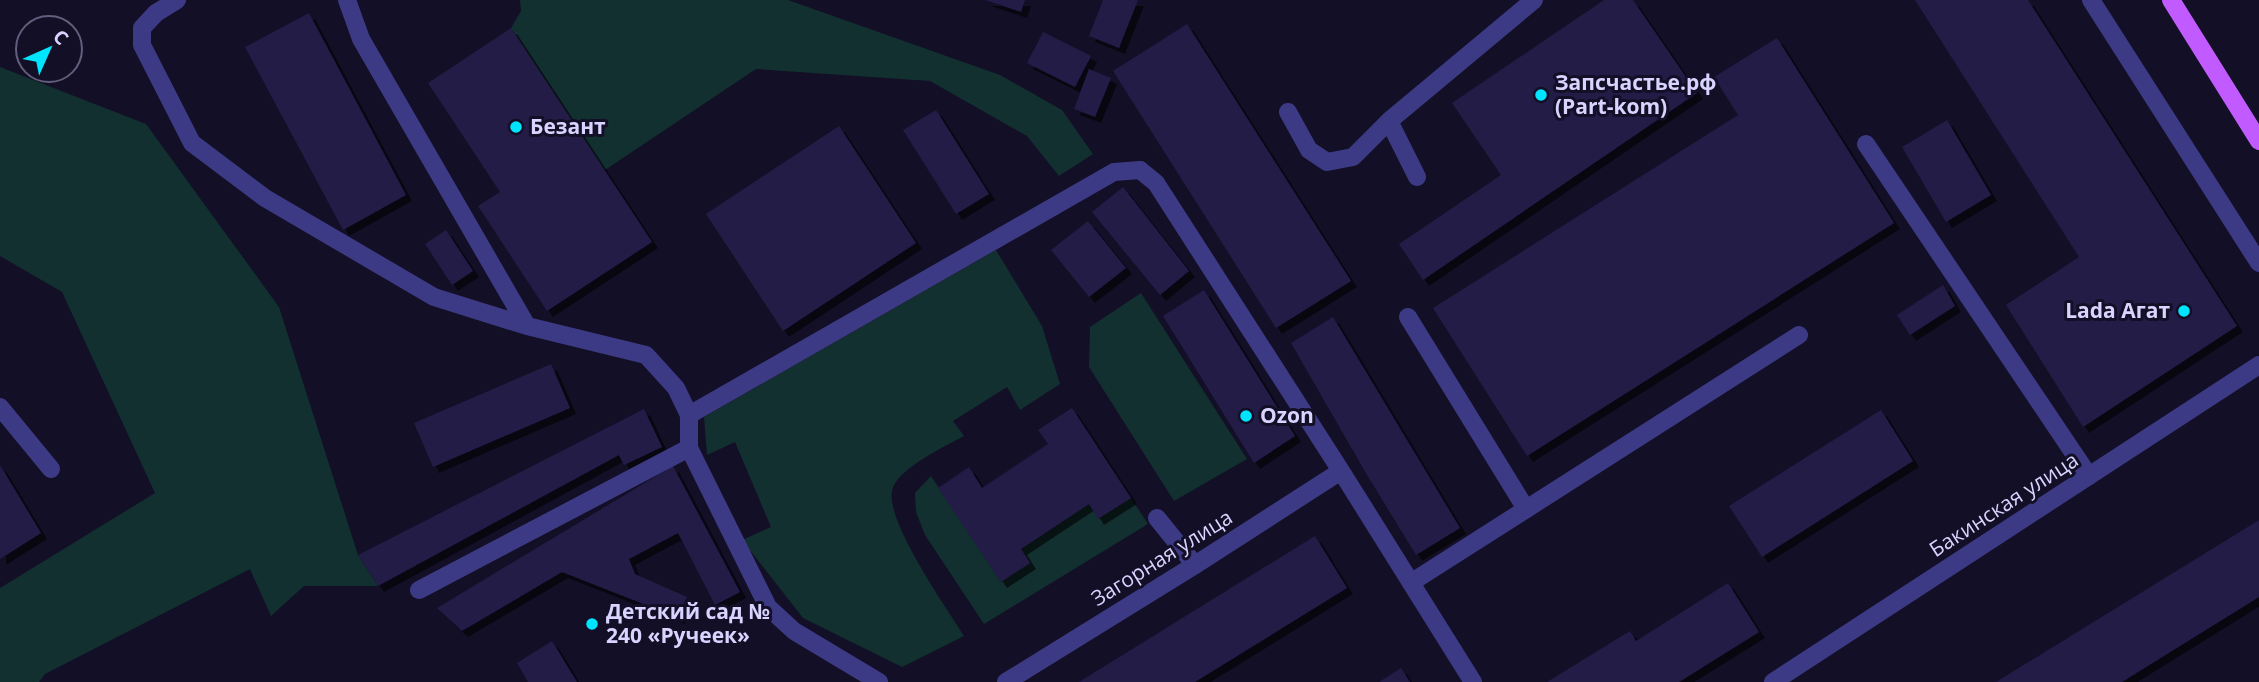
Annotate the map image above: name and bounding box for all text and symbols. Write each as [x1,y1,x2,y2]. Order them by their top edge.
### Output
north arrow [14,14,84,84]
text: С [48,24,74,50]
place label: Запсчастье.рф (Part-kom) [1555,68,1716,120]
marker: Запсчастье.рф (Part-kom) [1533,87,1549,103]
place label: Безант [530,112,606,140]
marker: Безант [508,119,524,135]
place label: Lada Агат [2065,296,2170,324]
marker: Lada Агат [2176,303,2192,319]
place label: Ozon [1260,401,1314,429]
marker: Ozon [1238,408,1254,424]
street label: Бакинская улица [1924,445,2083,563]
street label: Загорная улица [1086,503,1237,612]
place label: Детский сад № 240 «Ручеек» [606,597,770,649]
marker: Детский сад № 240 «Ручеек» [584,616,600,632]

